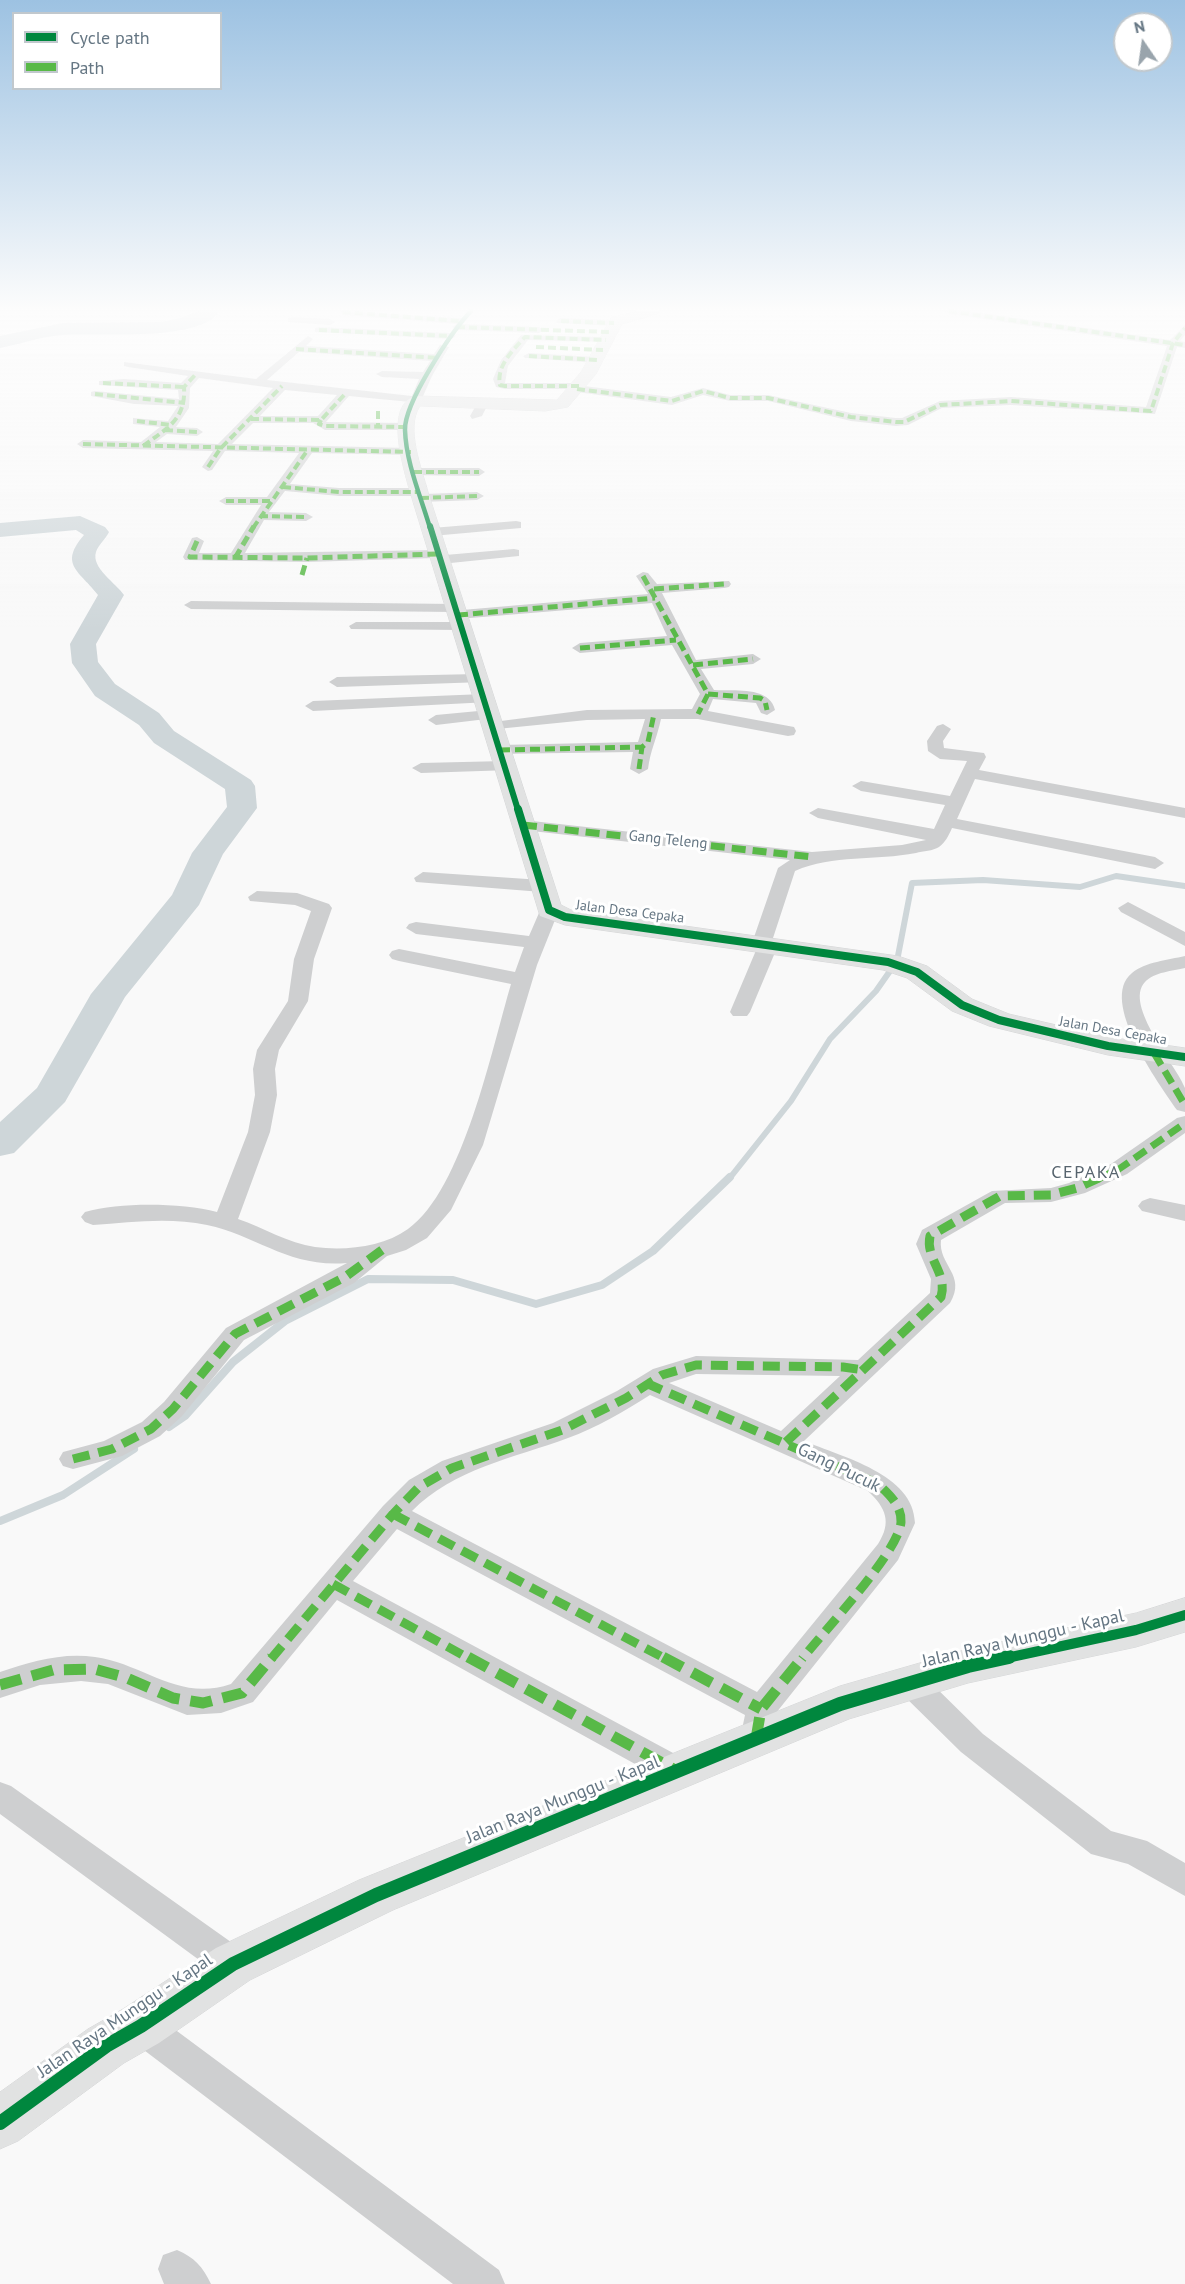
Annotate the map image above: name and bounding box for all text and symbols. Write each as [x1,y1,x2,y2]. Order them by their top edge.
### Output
legend [12,12,222,90]
north arrow [1113,12,1173,72]
text: N [1132,15,1147,37]
text: Cycle path [70,26,150,49]
text: Path [70,56,104,79]
street label: Gang Teleng [628,827,708,853]
street label: Jalan Desa Cepaka [575,897,685,927]
street label: Jalan Desa Cepaka [1058,1013,1168,1049]
district label: CEPAKA [1051,1162,1121,1184]
street label: Gang Pucuk [794,1439,884,1497]
street label: Jalan Raya Munggu - Kapal [920,1605,1126,1673]
street label: Jalan Raya Munggu - Kapal [463,1751,663,1849]
street label: Jalan Raya Munggu - Kapal [33,1949,217,2083]

